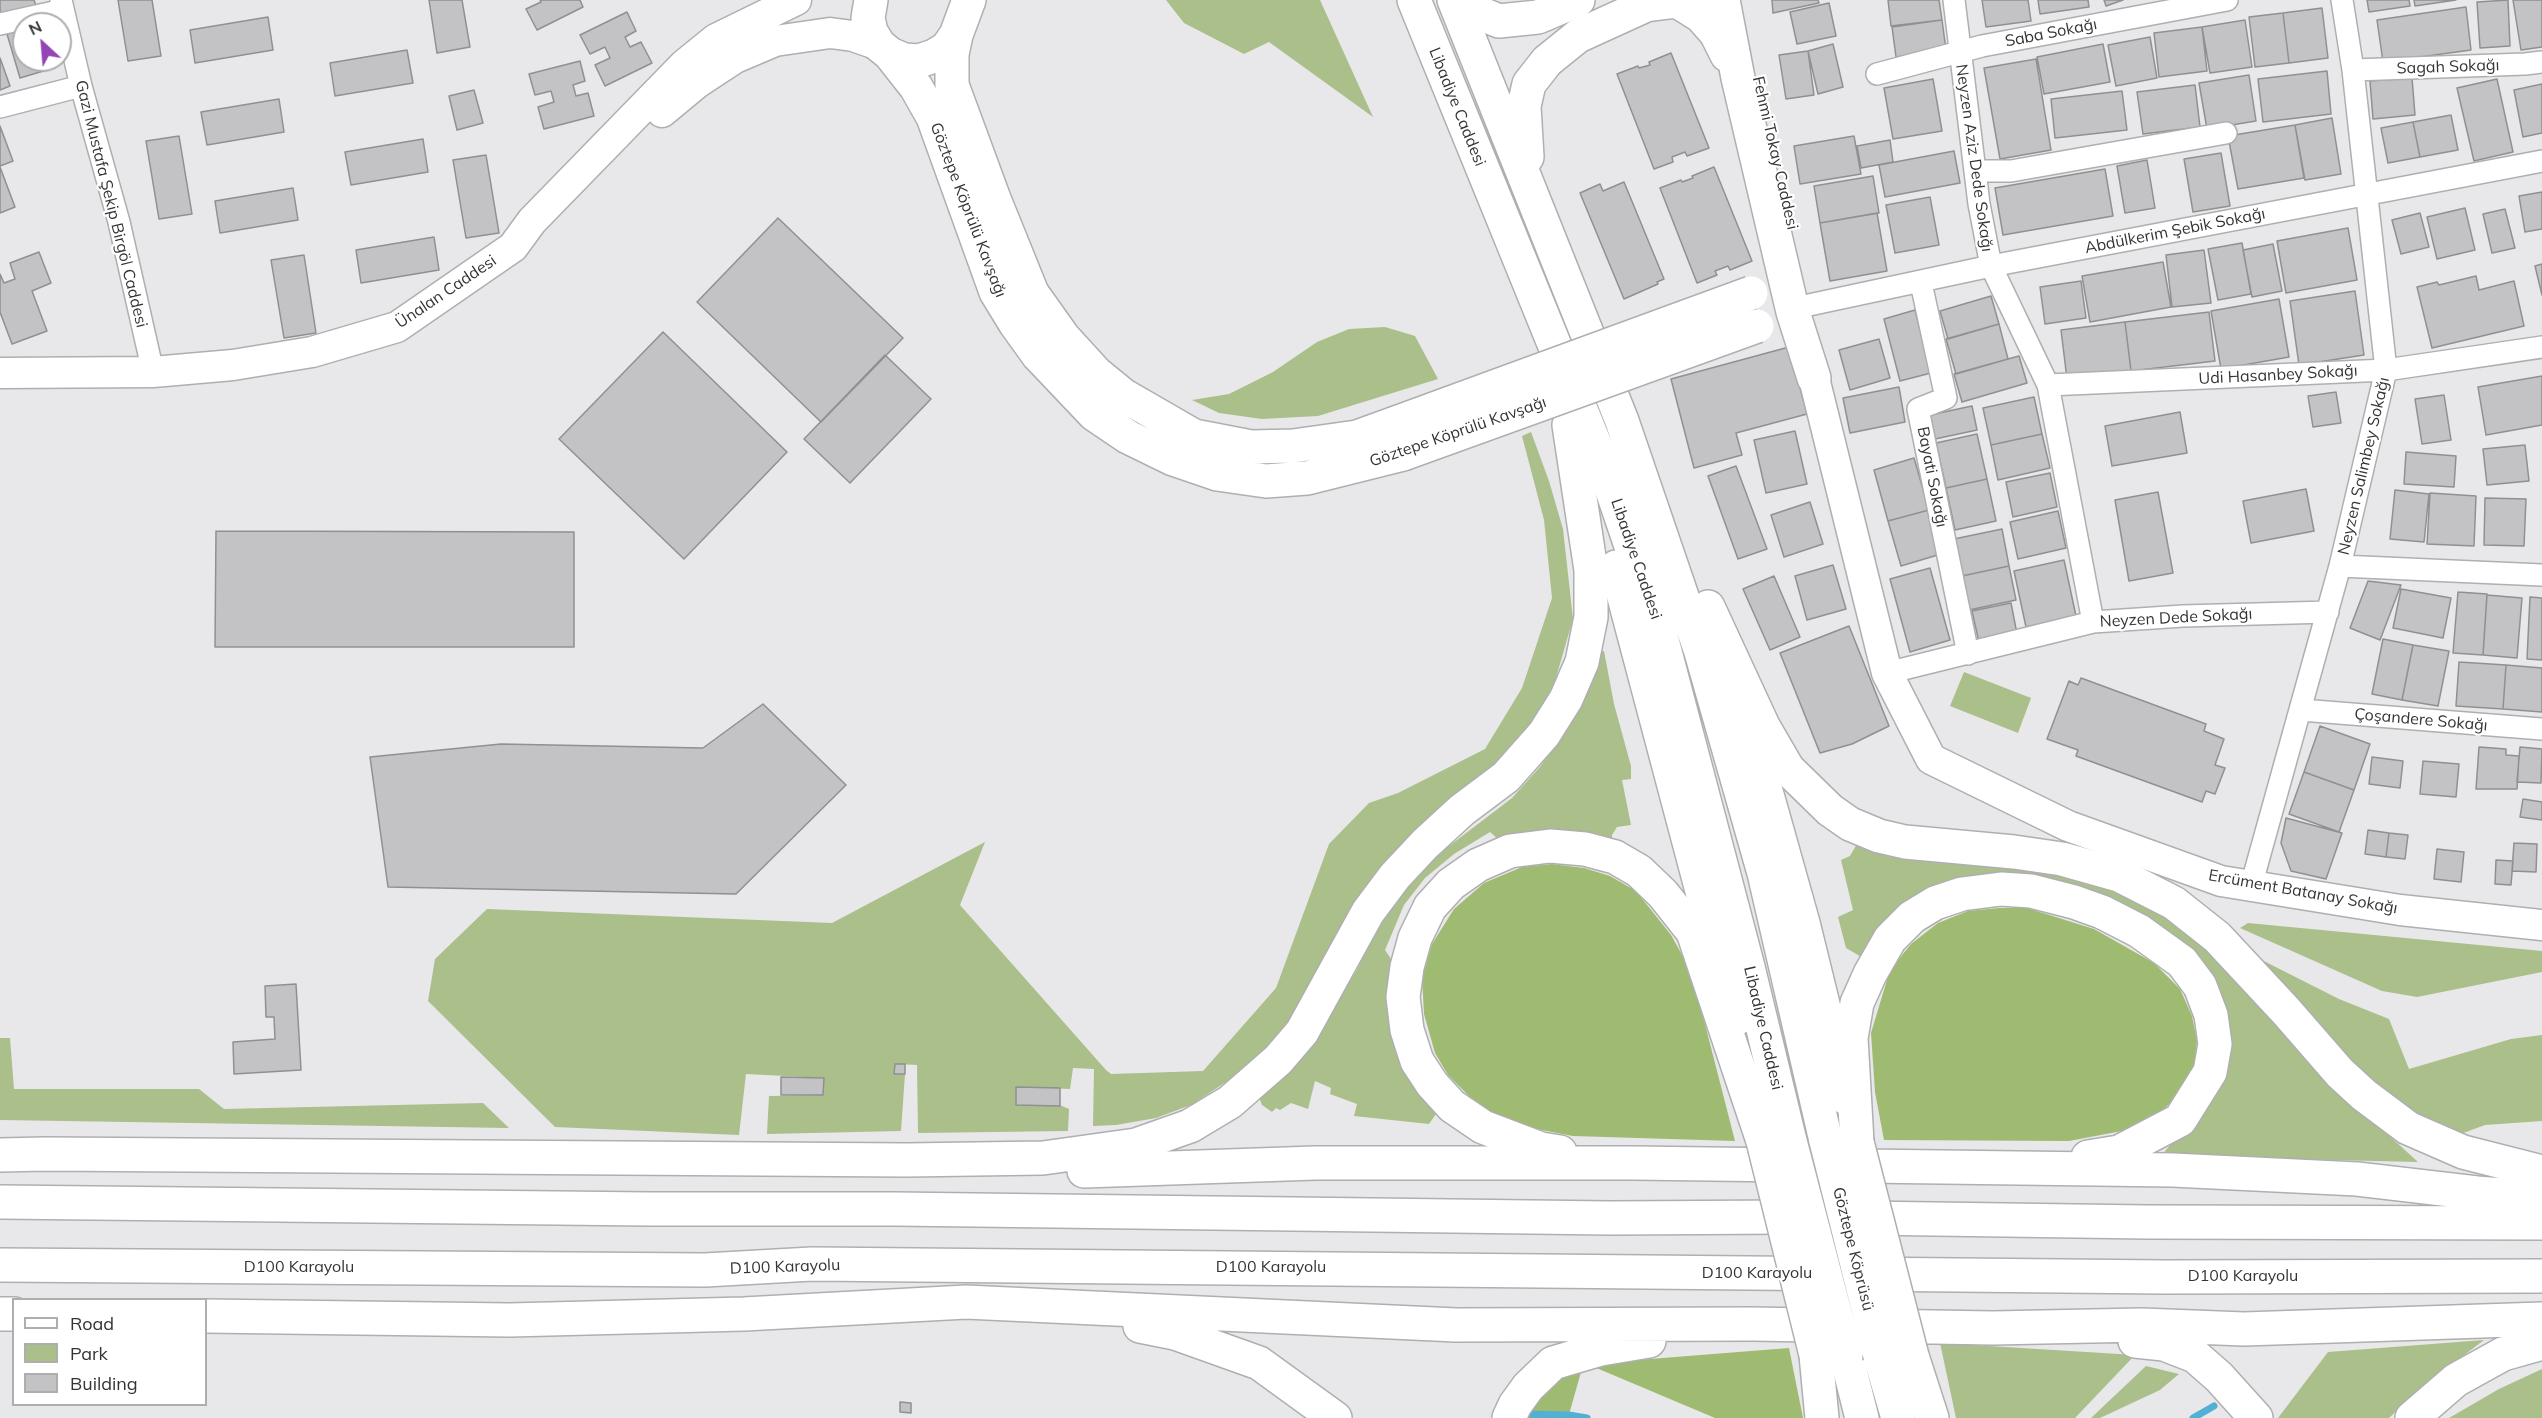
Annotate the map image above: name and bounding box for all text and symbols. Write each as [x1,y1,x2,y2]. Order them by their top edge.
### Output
north arrow [12,12,72,72]
street label: Saba Sokağı [2003,15,2099,51]
text: N [25,16,45,39]
street label: Libadiye Caddesi [1424,45,1490,169]
street label: Sagah Sokağı [2396,56,2500,78]
street label: Neyzen Aziz Dede Sokağı [1951,63,1997,253]
street label: Fehmi Tokay Caddesi [1748,75,1802,231]
street label: Gazi Mustafa Şekip Birgöl Caddesi [71,78,151,330]
street label: Göztepe Köprülü Kavşağı [926,120,1010,300]
street label: Abdülkerim Şebik Sokağı [2083,204,2267,258]
street label: Ünalan Caddesi [392,251,500,333]
street label: Udi Hasanbey Sokağı [2198,361,2358,389]
street label: Neyzen Salimbey Sokağı [2334,375,2394,557]
street label: Göztepe Köprülü Kavşağı [1367,393,1549,471]
street label: Bayati Sokağı [1913,425,1951,529]
street label: Libadiye Caddesi [1606,496,1666,622]
street label: Neyzen Dede Sokağı [2099,604,2253,632]
street label: Çoşandere Sokağı [2354,705,2488,735]
street label: Ercüment Batanay Sokağı [2207,866,2399,918]
street label: Libadiye Caddesi [1739,964,1787,1092]
street label: Göztepe Köprüsü [1828,1185,1878,1313]
street label: D100 Karayolu [729,1255,841,1279]
street label: D100 Karayolu [244,1257,354,1277]
street label: D100 Karayolu [1216,1257,1326,1277]
street label: D100 Karayolu [1702,1263,1812,1283]
street label: D100 Karayolu [2188,1266,2298,1286]
legend [12,1298,207,1406]
text: Road [70,1312,114,1335]
text: Park [70,1342,108,1365]
text: Building [70,1372,138,1395]

